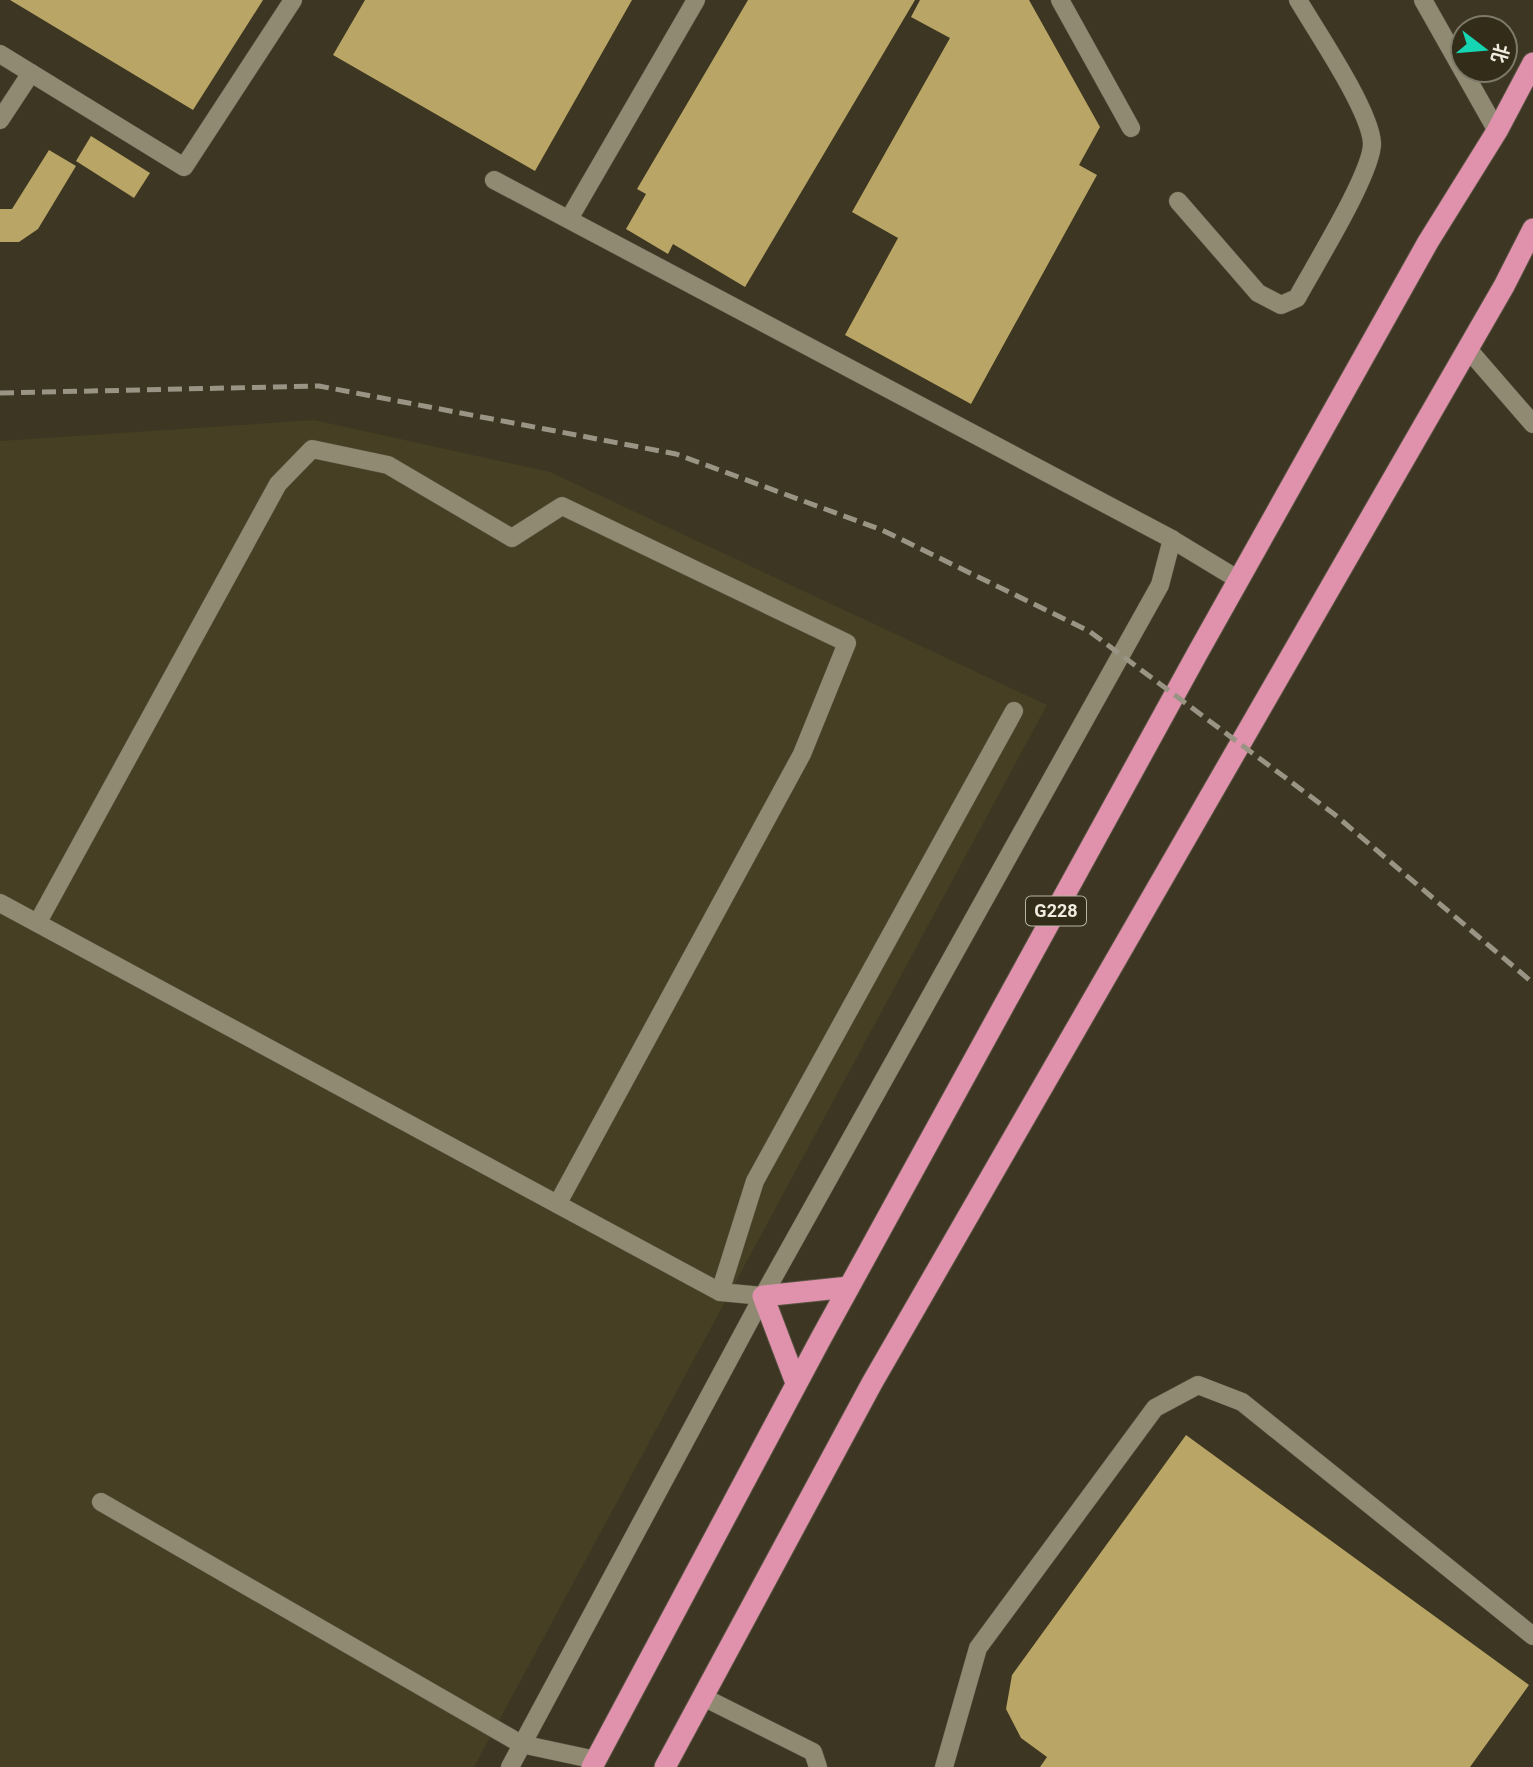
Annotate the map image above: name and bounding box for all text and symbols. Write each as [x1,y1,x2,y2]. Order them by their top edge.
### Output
north arrow [1449,14,1519,84]
text: 北 [1486,41,1514,66]
road number: G228 [1026,896,1086,926]

